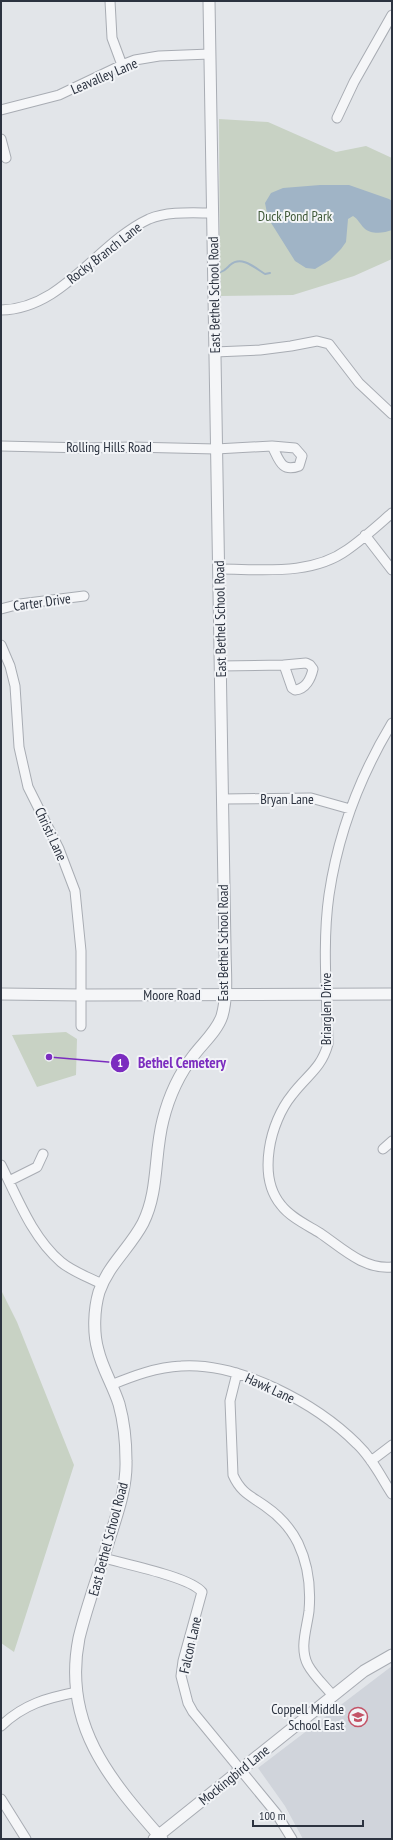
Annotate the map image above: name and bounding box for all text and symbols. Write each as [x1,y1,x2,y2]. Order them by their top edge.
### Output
street label: Leavalley Lane [68,54,140,98]
park label: Duck Pond Park [258,207,333,225]
street label: Rocky Branch Lane [63,218,145,288]
street label: East Bethel School Road [204,236,224,354]
street label: Rolling Hills Road [66,438,152,456]
street label: East Bethel School Road [210,560,230,678]
street label: Carter Drive [12,589,72,615]
street label: Bryan Lane [260,790,314,808]
street label: Christi Lane [31,804,71,864]
street label: East Bethel School Road [214,885,232,1001]
street label: Briarglen Drive [317,973,335,1045]
street label: Moore Road [143,986,201,1004]
callout: Bethel Cemetery [110,1049,234,1076]
text: Bethel Cemetery [138,1053,227,1072]
text: 1 [117,1055,123,1070]
street label: Hawk Lane [242,1369,298,1407]
street label: East Bethel School Road [84,1480,132,1598]
street label: Falcon Lane [175,1615,205,1675]
place label: Coppell Middle School East [271,1700,344,1734]
school or university icon: Coppell Middle School East [347,1706,369,1728]
street label: Mockingbird Lane [195,1741,273,1809]
scale bar [253,1802,363,1828]
text: 100 m [259,1808,286,1823]

